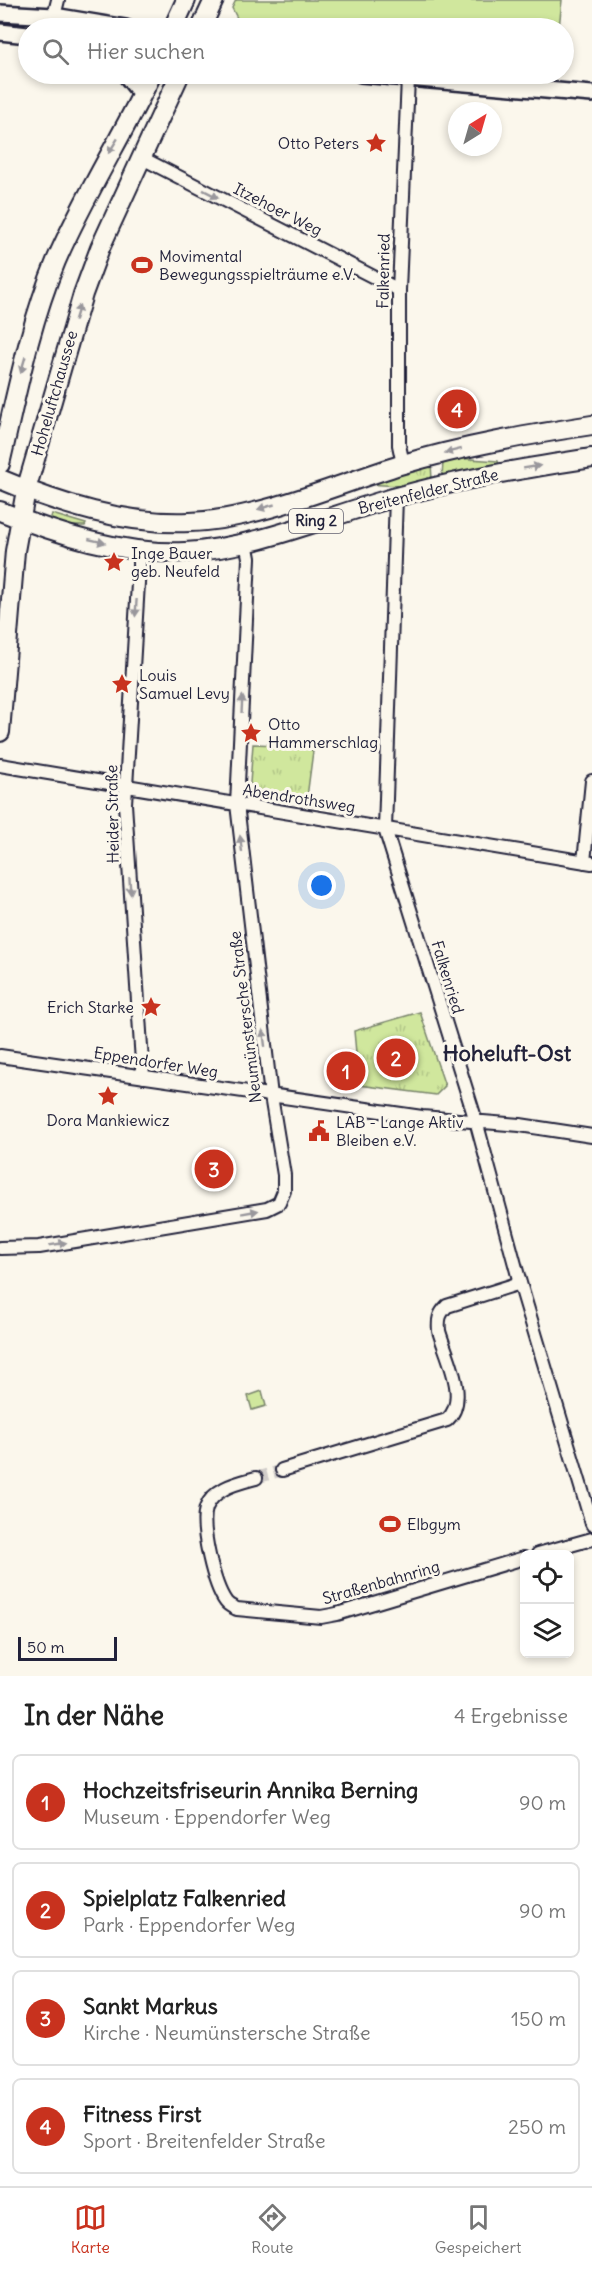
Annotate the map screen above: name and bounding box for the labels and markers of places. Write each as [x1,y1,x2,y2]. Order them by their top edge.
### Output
place icon: Otto Peters [364,131,388,155]
place label: Otto Peters [278,133,359,153]
place label: Movimental Bewegungsspielträume e.V. [159,246,356,284]
sports icon: Movimental Bewegungsspielträume e.V. [130,253,154,277]
pin: 4 [438,386,476,432]
place label: Inge Bauer geb. Neufeld [131,543,220,581]
place icon: Inge Bauer geb. Neufeld [102,550,126,574]
place label: Louis Samuel Levy [139,665,230,703]
place icon: Louis Samuel Levy [110,672,134,696]
place label: Otto Hammerschlag [268,714,378,752]
place icon: Otto Hammerschlag [239,721,263,745]
place icon: Erich Starke [139,995,163,1019]
place label: Erich Starke [47,997,134,1017]
pin: 2 [376,1036,416,1080]
pin: 1 [326,1048,366,1094]
place icon: Dora Mankiewicz [96,1084,120,1108]
place label: Dora Mankiewicz [46,1110,170,1130]
place label: LAB - Lange Aktiv Bleiben e.V. [336,1112,464,1150]
public building icon: LAB - Lange Aktiv Bleiben e.V. [307,1119,331,1143]
pin: 3 [194,1146,234,1192]
sports icon: Elbgym [378,1512,402,1536]
place label: Elbgym [407,1514,461,1534]

